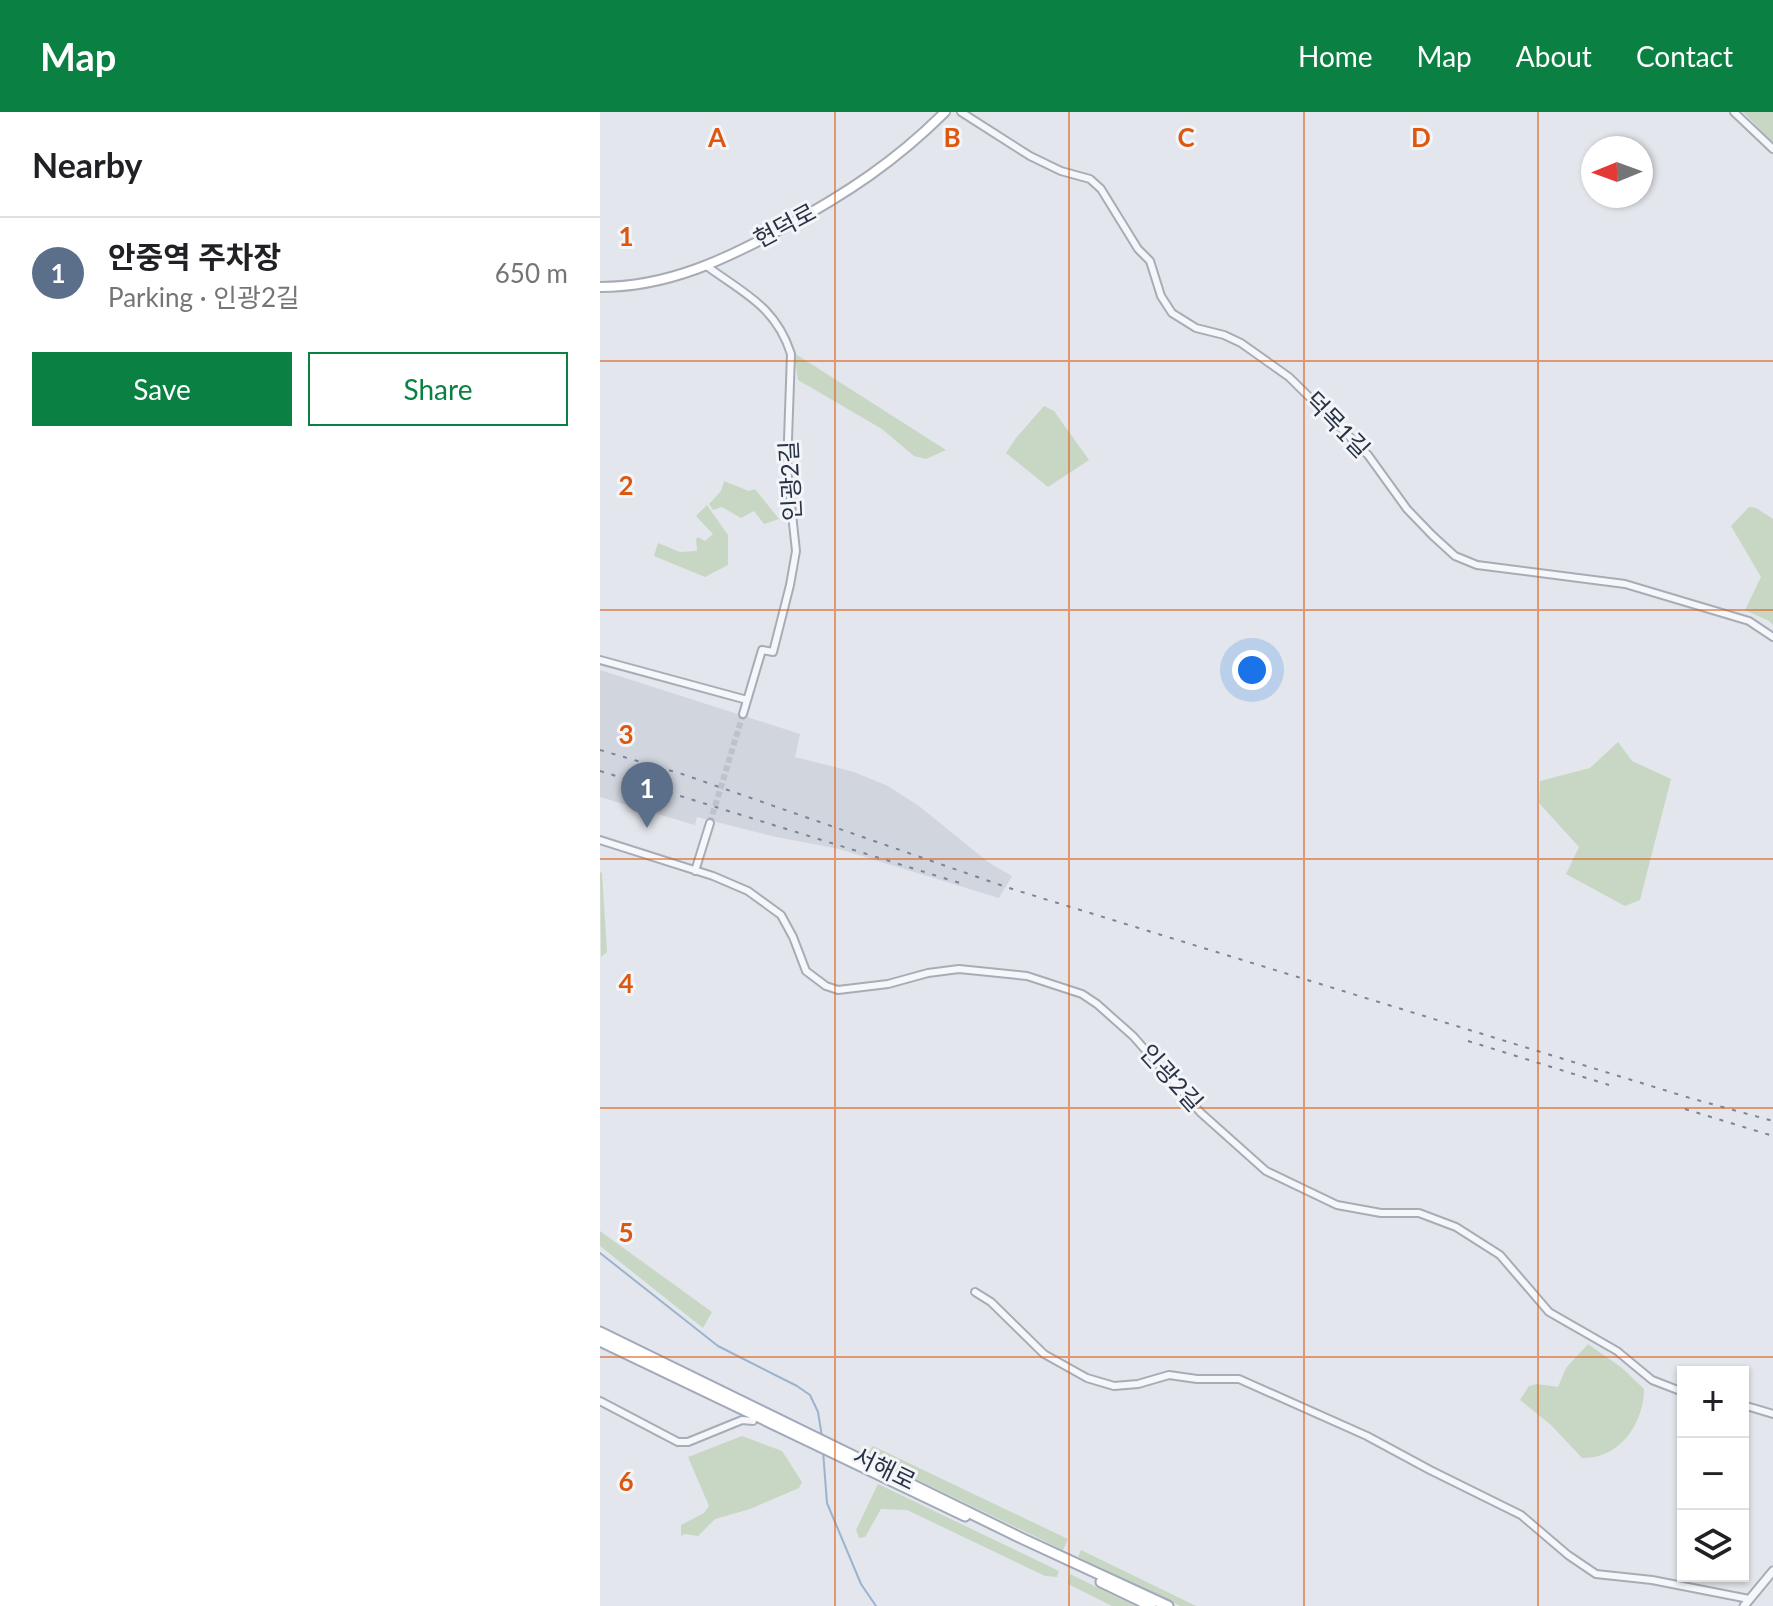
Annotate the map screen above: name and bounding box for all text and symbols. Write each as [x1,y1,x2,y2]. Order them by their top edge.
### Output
text: Map [40,33,116,79]
text: Home [1298,39,1373,73]
text: Map [1417,39,1472,73]
text: About [1516,39,1592,73]
text: Contact [1636,39,1733,73]
text: A [707,121,727,153]
text: B [943,121,961,153]
text: C [1177,121,1195,153]
text: D [1411,121,1431,153]
north arrow [1581,136,1653,208]
text: Nearby [32,144,143,185]
street label: 현덕로 [748,196,820,253]
text: 1 [618,220,634,252]
text: 안중역 주차장 [108,238,281,274]
text: 1 [50,257,66,289]
text: 650 m [495,257,568,289]
text: Parking · 인광2길 [108,281,300,313]
button: Save [32,352,292,426]
button: Share [308,352,568,426]
street label: 덕목1길 [1300,385,1376,463]
street label: 인광2길 [773,440,806,522]
text: 2 [618,469,634,501]
your location [1232,650,1272,690]
text: 3 [618,718,634,750]
pin: 1 [621,762,673,828]
text: 4 [618,967,634,999]
street label: 인광2길 [1135,1038,1210,1116]
text: 5 [618,1216,634,1248]
map controls [1677,1366,1749,1582]
button: + [1677,1366,1749,1438]
button: − [1677,1438,1749,1510]
street label: 서해로 [849,1440,921,1495]
text: 6 [618,1465,634,1497]
button: layers [1677,1510,1749,1582]

